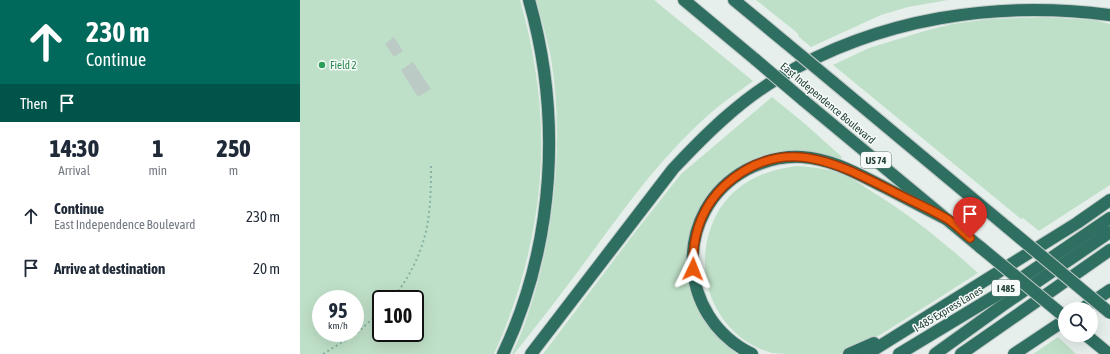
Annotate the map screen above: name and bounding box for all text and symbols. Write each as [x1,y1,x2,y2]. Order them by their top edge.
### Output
icon: ahead [20,16,72,68]
text: 230 m [86,16,149,48]
text: Continue [86,49,146,70]
place label: Field 2 [330,59,357,71]
marker: Field 2 [317,60,327,70]
street label: East Independence Boulevard [778,60,878,146]
icon: arrive [56,92,78,114]
text: Then [20,95,48,112]
text: 14:30 [50,135,99,162]
text: 1 [152,135,163,162]
text: 250 [217,135,250,162]
road number: US 74 [861,152,891,168]
text: Arrival [58,163,90,178]
text: min [148,163,167,178]
text: m [229,163,238,178]
pin [953,197,987,238]
text: Continue [54,200,104,217]
icon: arrive [959,203,981,225]
icon: ahead [20,205,42,227]
text: 230 m [246,208,280,225]
text: East Independence Boulevard [54,217,196,232]
position arrow [672,248,714,290]
icon: arrive [20,257,42,279]
text: Arrive at destination [54,260,165,277]
text: 20 m [253,260,280,277]
road number: I 485 [992,280,1020,296]
street label: I-485 Express Lanes [911,284,985,334]
speed limit sign: 100 [372,290,424,342]
text: 95 [329,299,347,322]
map controls [1058,302,1098,342]
button: search [1058,302,1098,342]
text: km/h [328,320,348,331]

